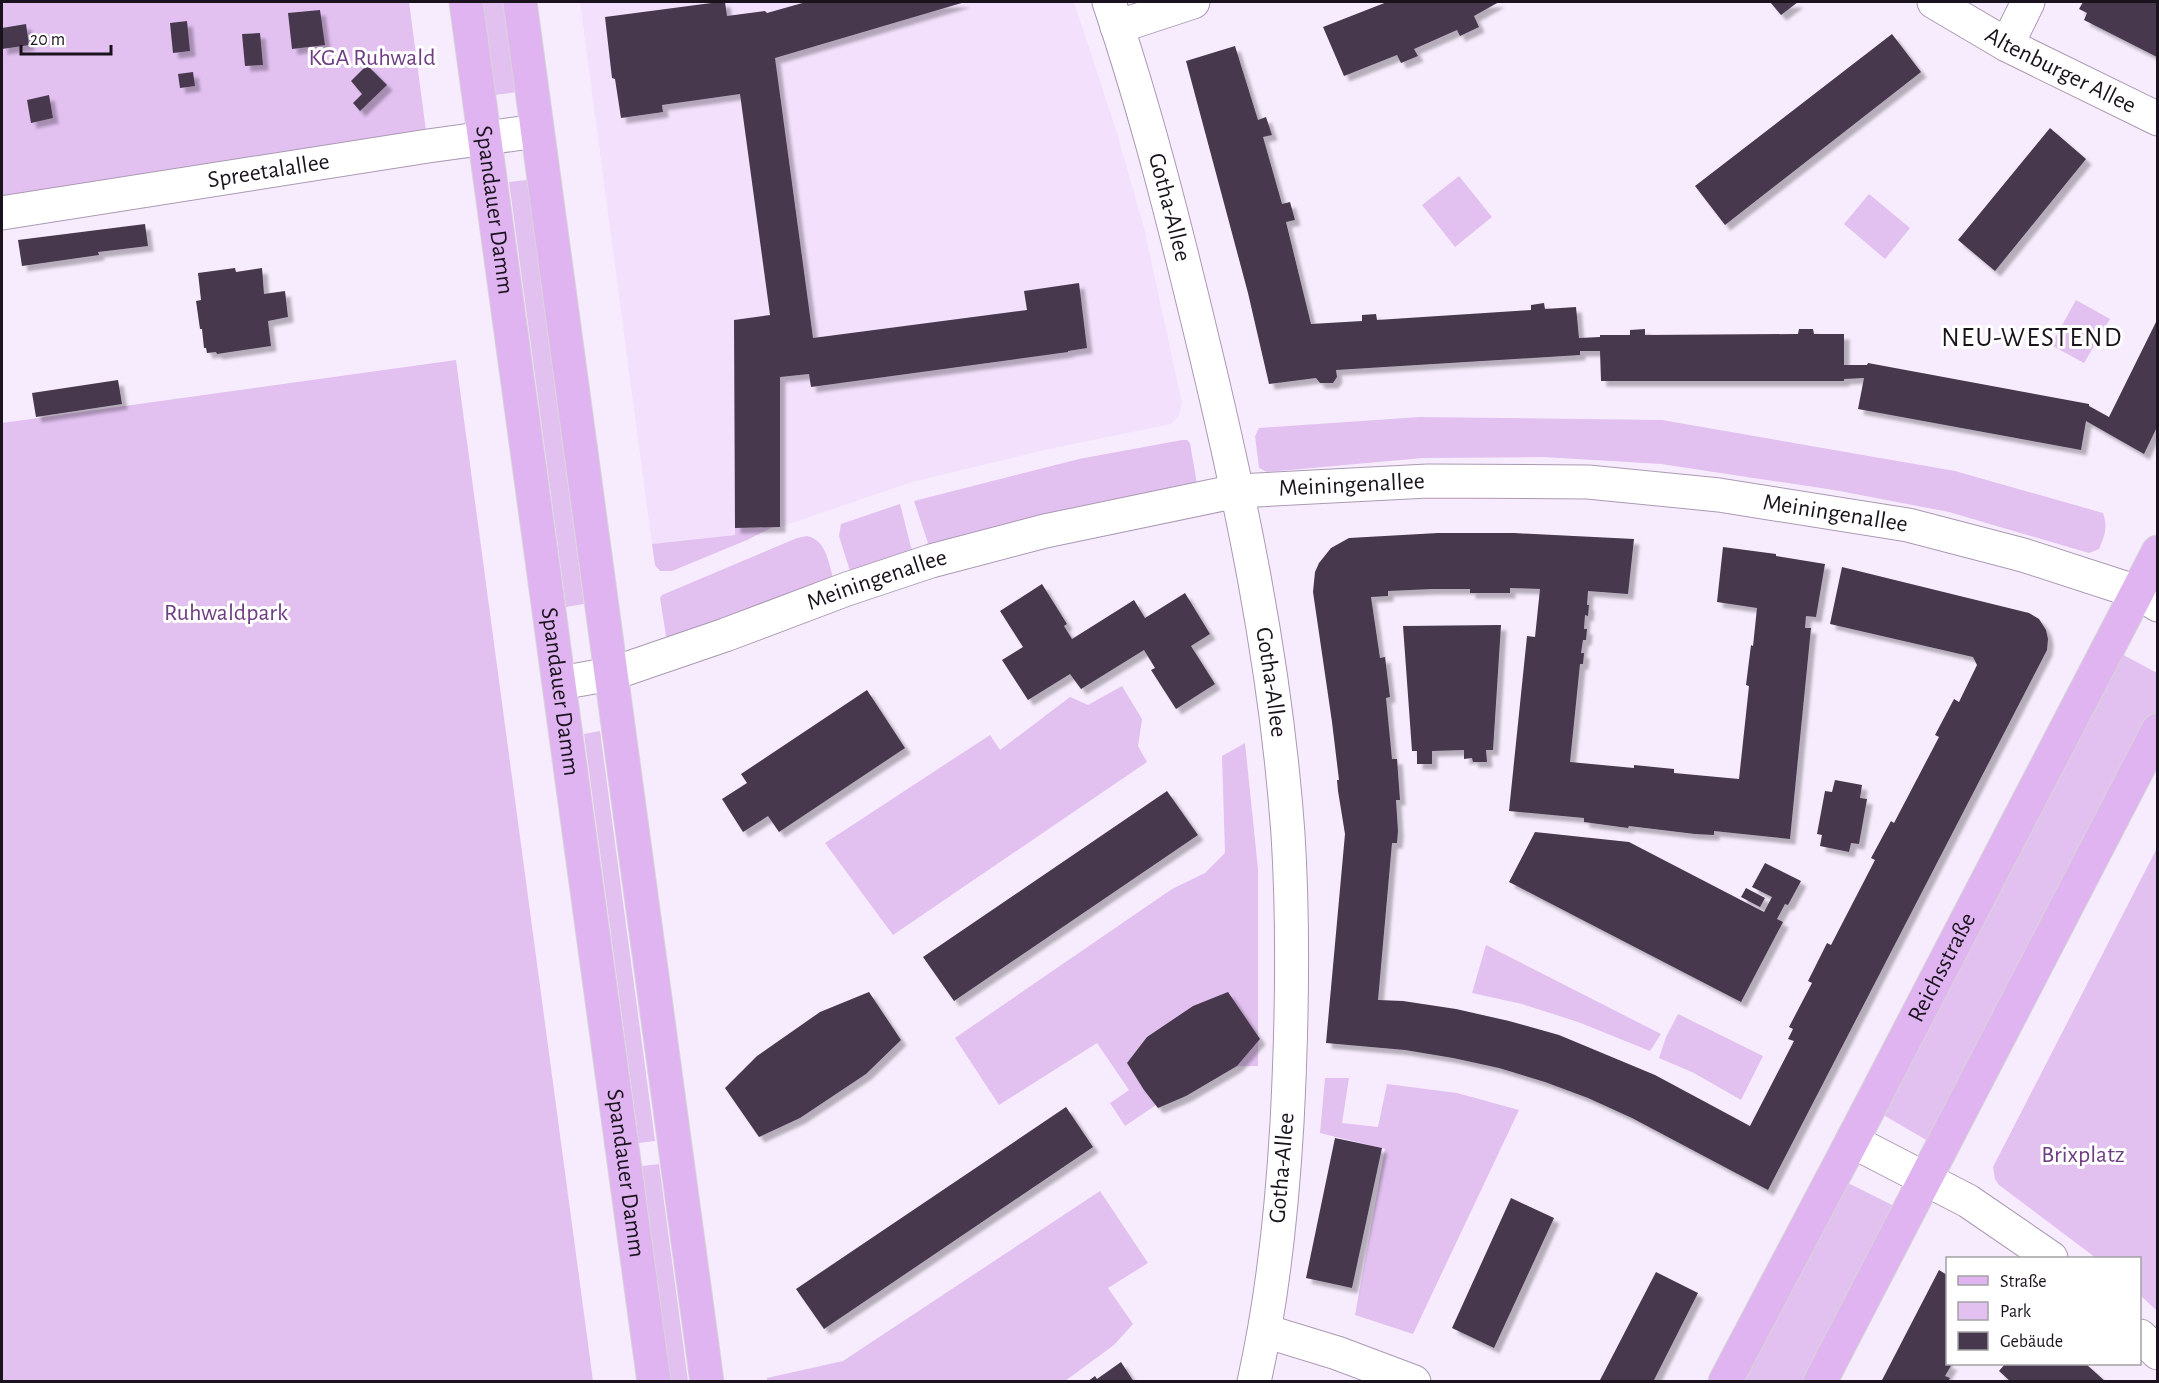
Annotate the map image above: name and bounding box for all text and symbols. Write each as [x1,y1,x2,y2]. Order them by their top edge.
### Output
scale bar [21,18,111,56]
street label: Altenburger Allee [1981,23,2140,118]
text: 20 m [30,31,65,49]
park label: KGA Ruhwald [308,46,436,70]
street label: Spandauer Damm [471,124,518,296]
street label: Spreetalallee [206,150,331,192]
street label: Gotha-Allee [1144,150,1195,264]
district label: NEU-WESTEND [1941,324,2123,351]
street label: Meiningenallee [1278,469,1425,501]
street label: Meiningenallee [1761,490,1910,537]
street label: Meiningenallee [804,545,949,615]
park label: Ruhwaldpark [164,601,288,625]
street label: Spandauer Damm [537,606,583,777]
street label: Gotha-Allee [1251,625,1291,739]
street label: Reichsstraße [1904,909,1980,1026]
street label: Spandauer Damm [602,1087,649,1259]
street label: Gotha-Allee [1265,1112,1299,1224]
park label: Brixplatz [2041,1143,2125,1167]
legend [1946,1257,2141,1365]
text: Straße [2000,1273,2046,1291]
text: Park [2000,1303,2032,1321]
text: Gebäude [2000,1333,2063,1351]

